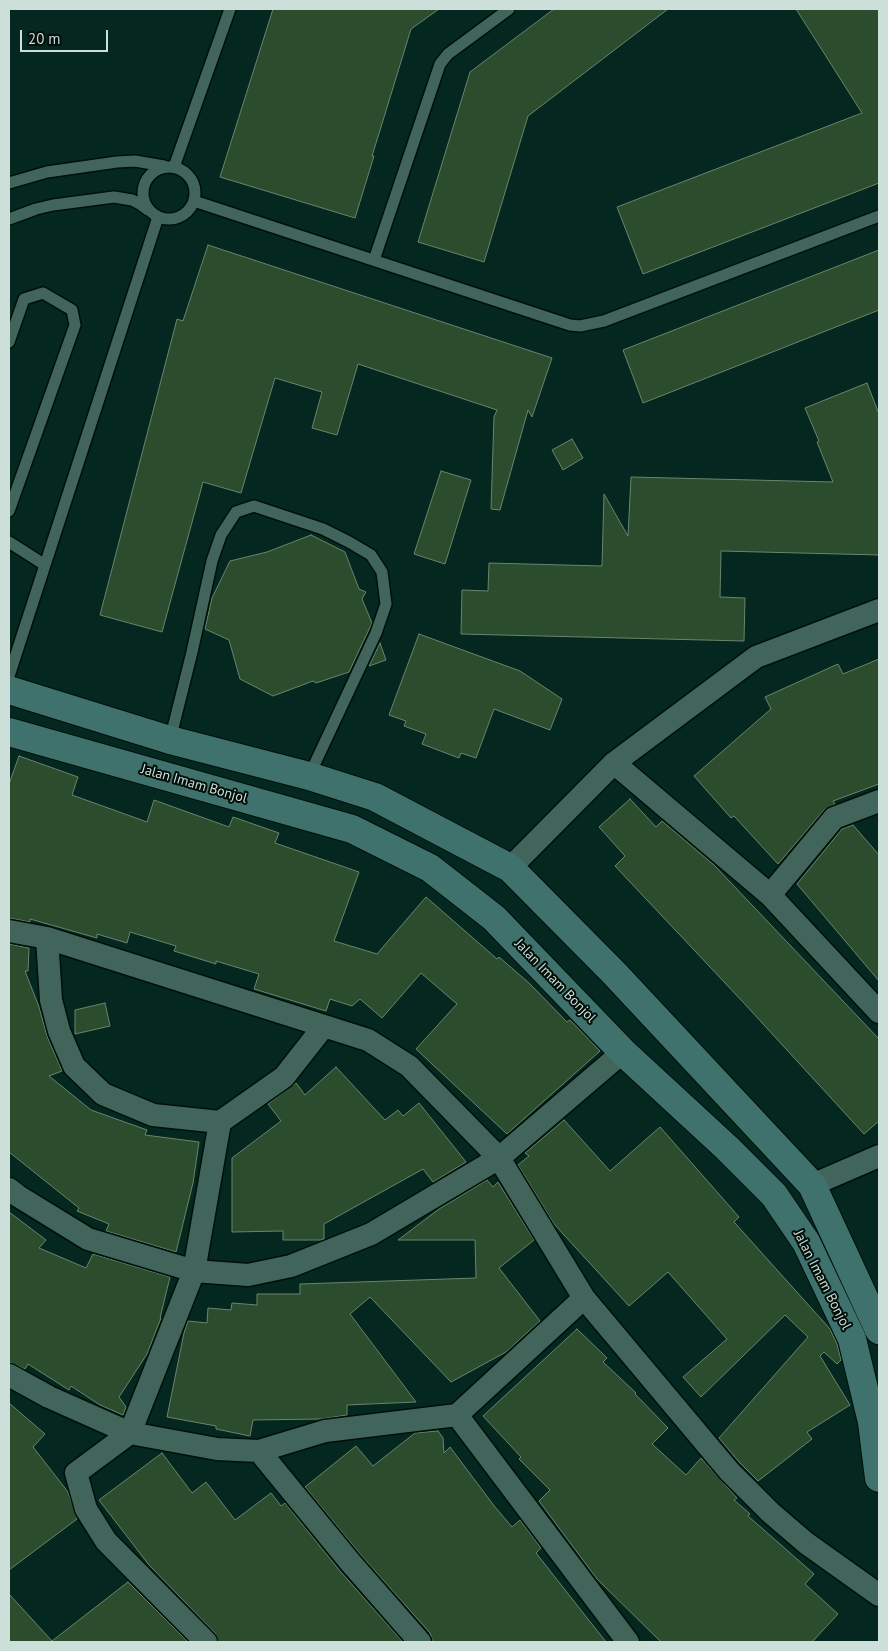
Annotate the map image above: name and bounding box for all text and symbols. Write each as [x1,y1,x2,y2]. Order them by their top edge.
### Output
scale bar [22,20,110,52]
text: 20 m [28,29,61,48]
street label: Jalan Imam Bonjol [139,761,249,807]
street label: Jalan Imam Bonjol [511,936,599,1026]
street label: Jalan Imam Bonjol [790,1227,854,1333]

